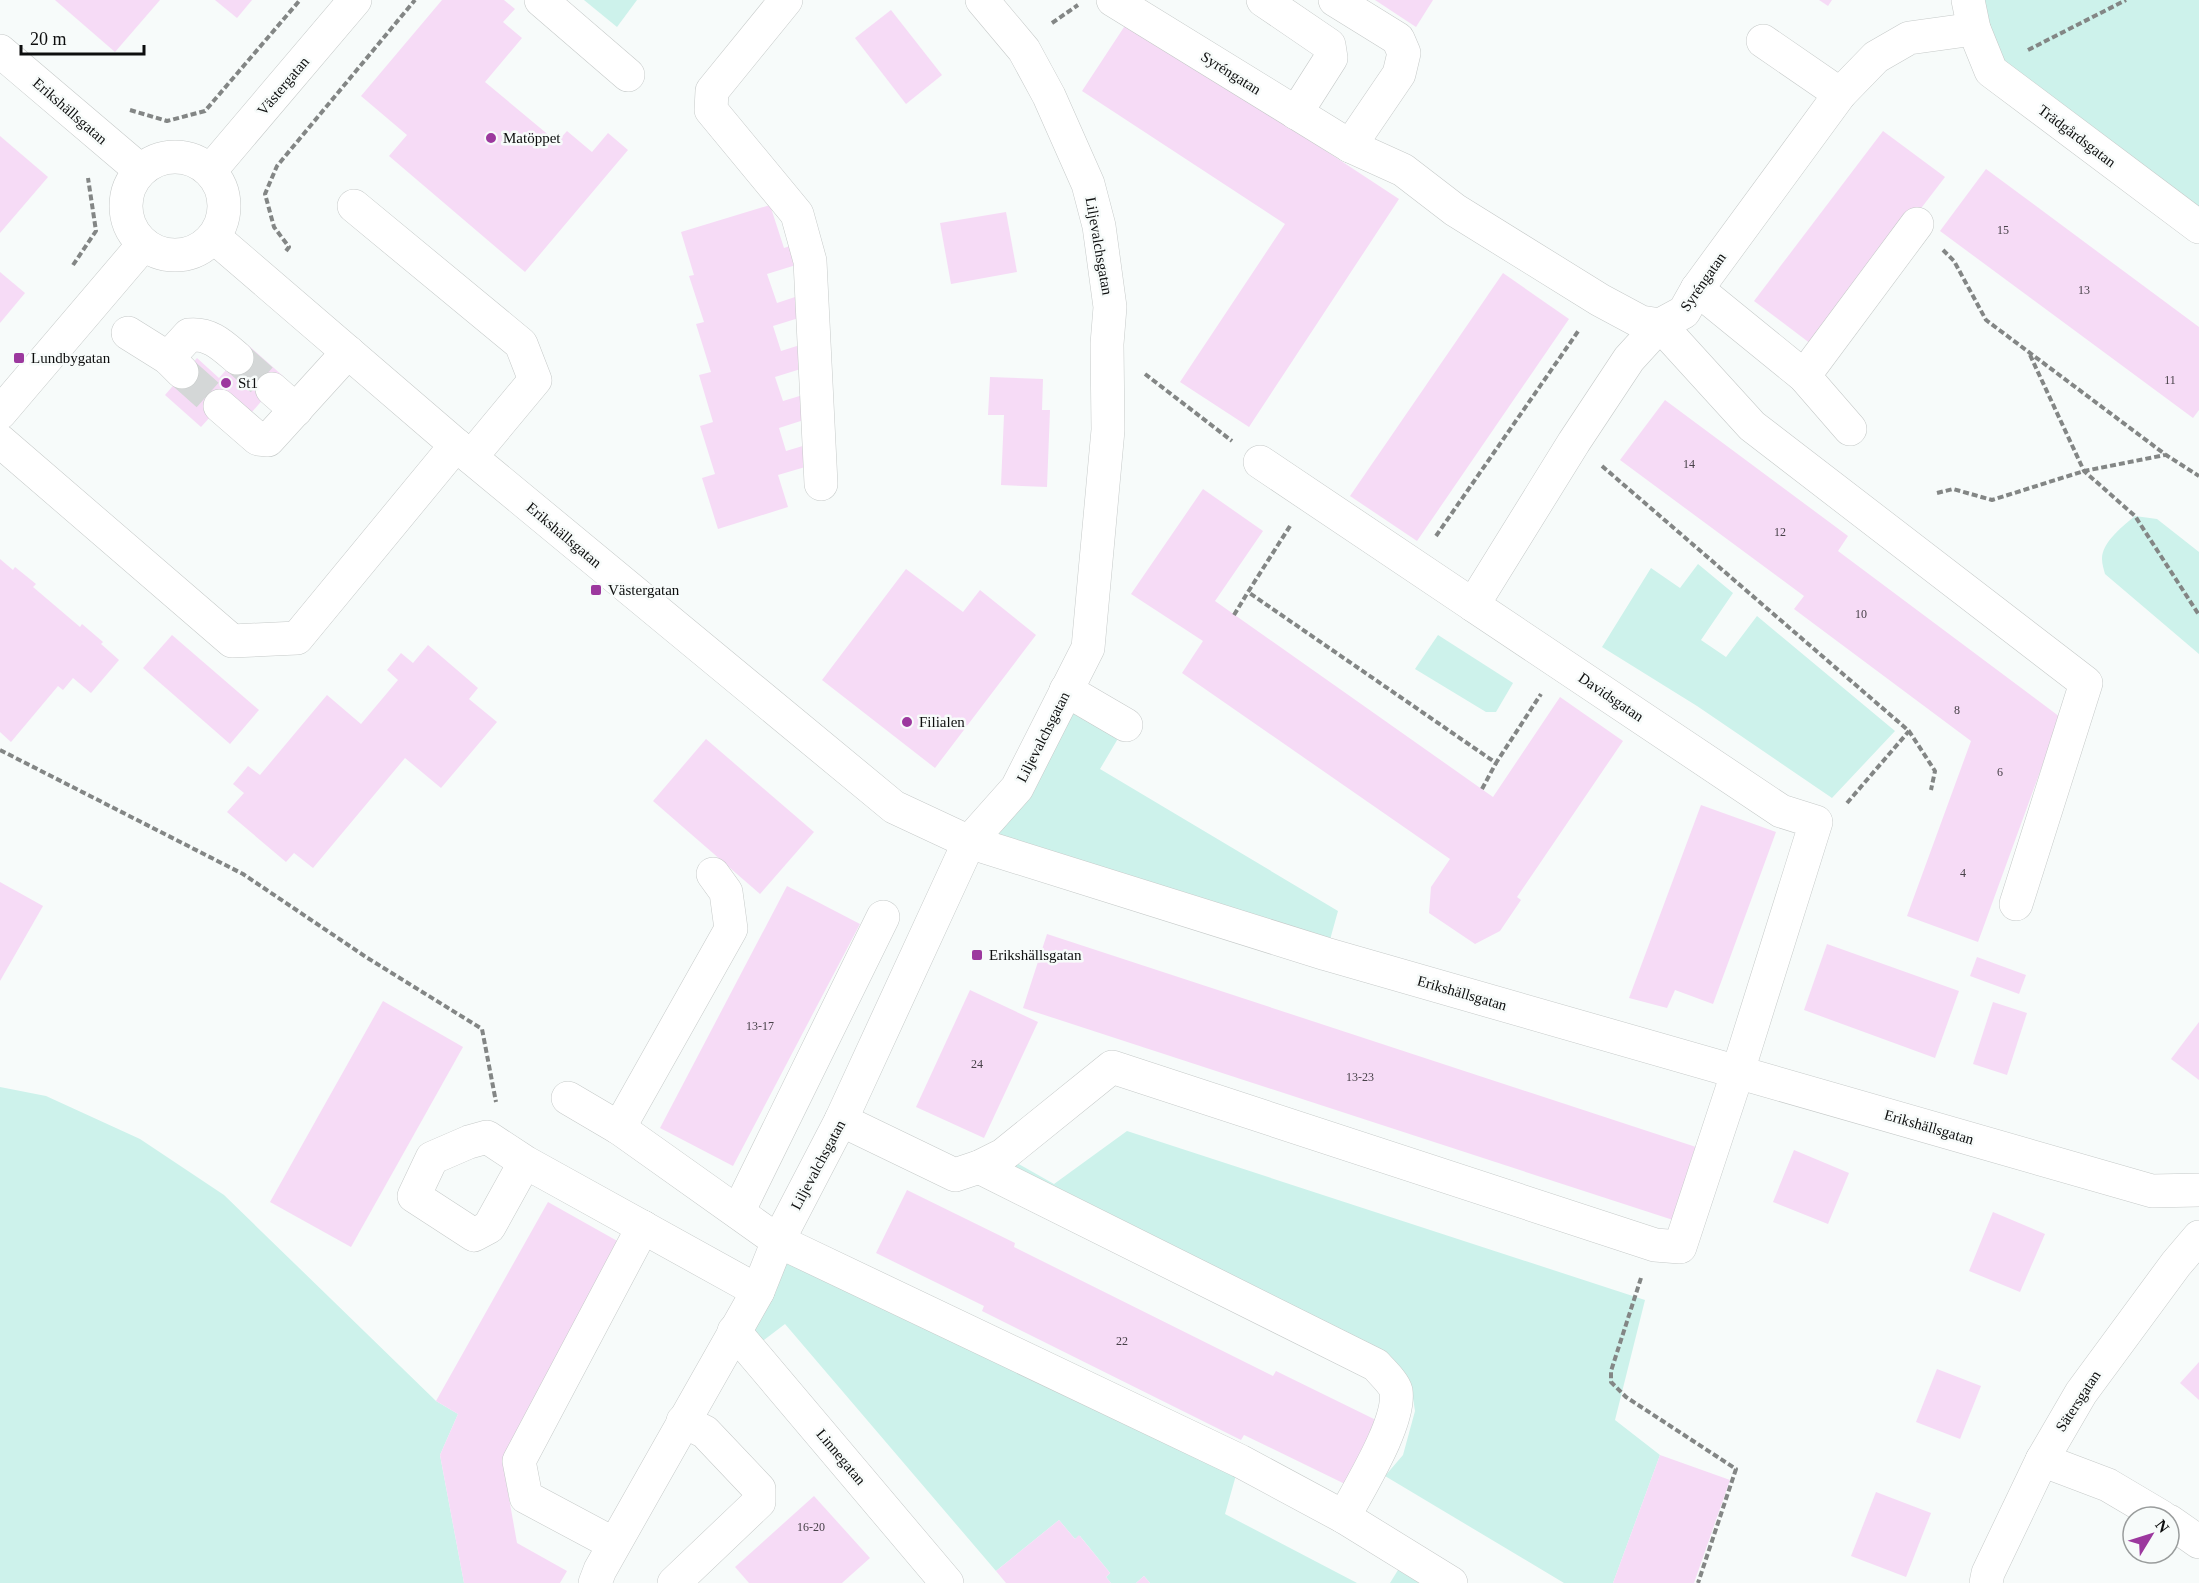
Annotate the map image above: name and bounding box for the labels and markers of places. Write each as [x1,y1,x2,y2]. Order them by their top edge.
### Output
place label: Matöppet [503,130,561,146]
marker: Matöppet [484,131,498,145]
place label: Lundbygatan [31,350,111,366]
marker: Lundbygatan [12,351,26,365]
place label: St1 [238,375,258,391]
marker: St1 [219,376,233,390]
place label: Västergatan [608,582,680,598]
marker: Västergatan [589,583,603,597]
place label: Filialen [919,714,965,730]
marker: Filialen [900,715,914,729]
place label: Erikshällsgatan [989,947,1082,963]
marker: Erikshällsgatan [970,948,984,962]

